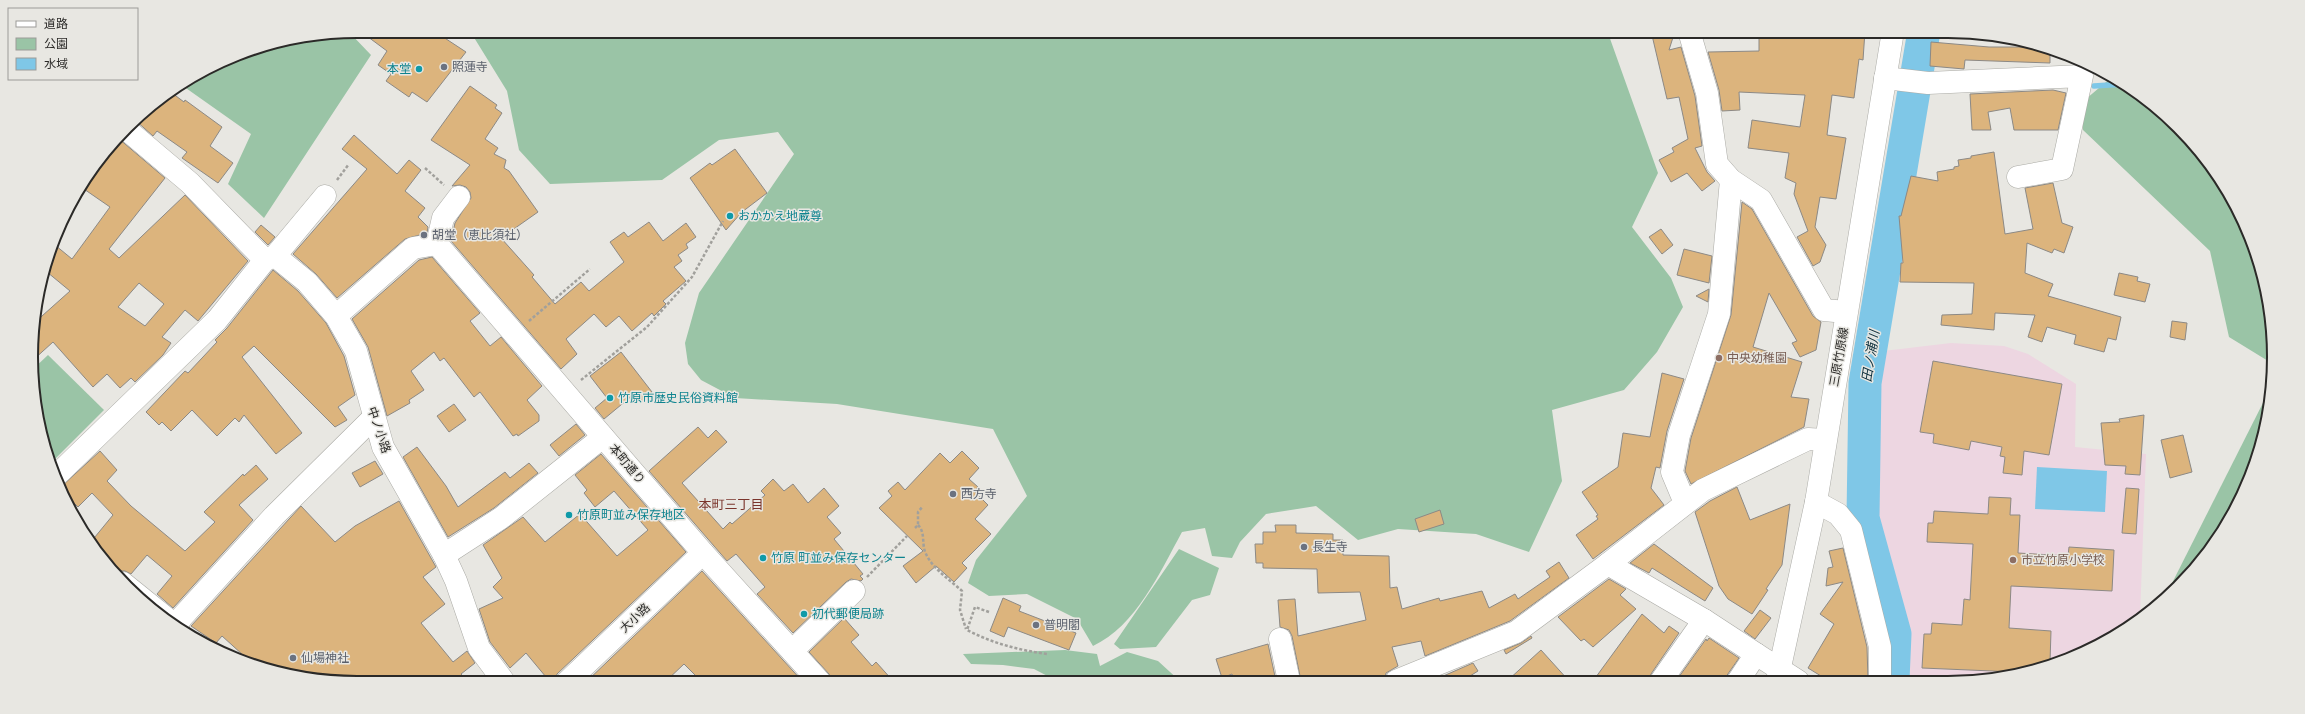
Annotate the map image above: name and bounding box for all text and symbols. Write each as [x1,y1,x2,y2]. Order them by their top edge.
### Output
legend [8,8,138,80]
text: 道路 [44,17,68,31]
text: 公園 [44,37,68,51]
text: 水域 [44,57,68,71]
place label: 照蓮寺 [452,60,488,74]
place label: 本堂 [387,62,411,76]
marker: 照蓮寺 [439,62,449,72]
marker: 本堂 [414,64,424,74]
place label: おかかえ地蔵尊 [738,209,822,223]
marker: おかかえ地蔵尊 [725,211,735,221]
place label: 胡堂（恵比須社） [432,228,528,242]
marker: 胡堂（恵比須社） [419,230,429,240]
street label: 三原竹原線 [1827,326,1851,388]
water label: 田ノ浦川 [1859,327,1882,383]
place label: 中央幼稚園 [1727,351,1787,365]
marker: 中央幼稚園 [1714,353,1724,363]
place label: 竹原市歴史民俗資料館 [618,391,738,405]
marker: 竹原市歴史民俗資料館 [605,393,615,403]
street label: 中ノ小路 [365,405,393,455]
street label: 本町通り [606,441,648,487]
place label: 西方寺 [961,487,997,501]
marker: 西方寺 [948,489,958,499]
district label: 本町三丁目 [698,497,764,512]
place label: 竹原町並み保存地区 [577,508,685,522]
marker: 竹原町並み保存地区 [564,510,574,520]
place label: 長生寺 [1312,540,1348,554]
marker: 長生寺 [1299,542,1309,552]
place label: 竹原 町並み保存センター [771,551,906,565]
marker: 竹原 町並み保存センター [758,553,768,563]
place label: 市立竹原小学校 [2021,553,2105,567]
marker: 市立竹原小学校 [2008,555,2018,565]
street label: 大小路 [617,601,653,635]
place label: 初代郵便局跡 [812,607,884,621]
marker: 初代郵便局跡 [799,609,809,619]
place label: 普明閣 [1044,618,1080,632]
marker: 普明閣 [1031,620,1041,630]
place label: 仙場神社 [301,651,349,665]
marker: 仙場神社 [288,653,298,663]

